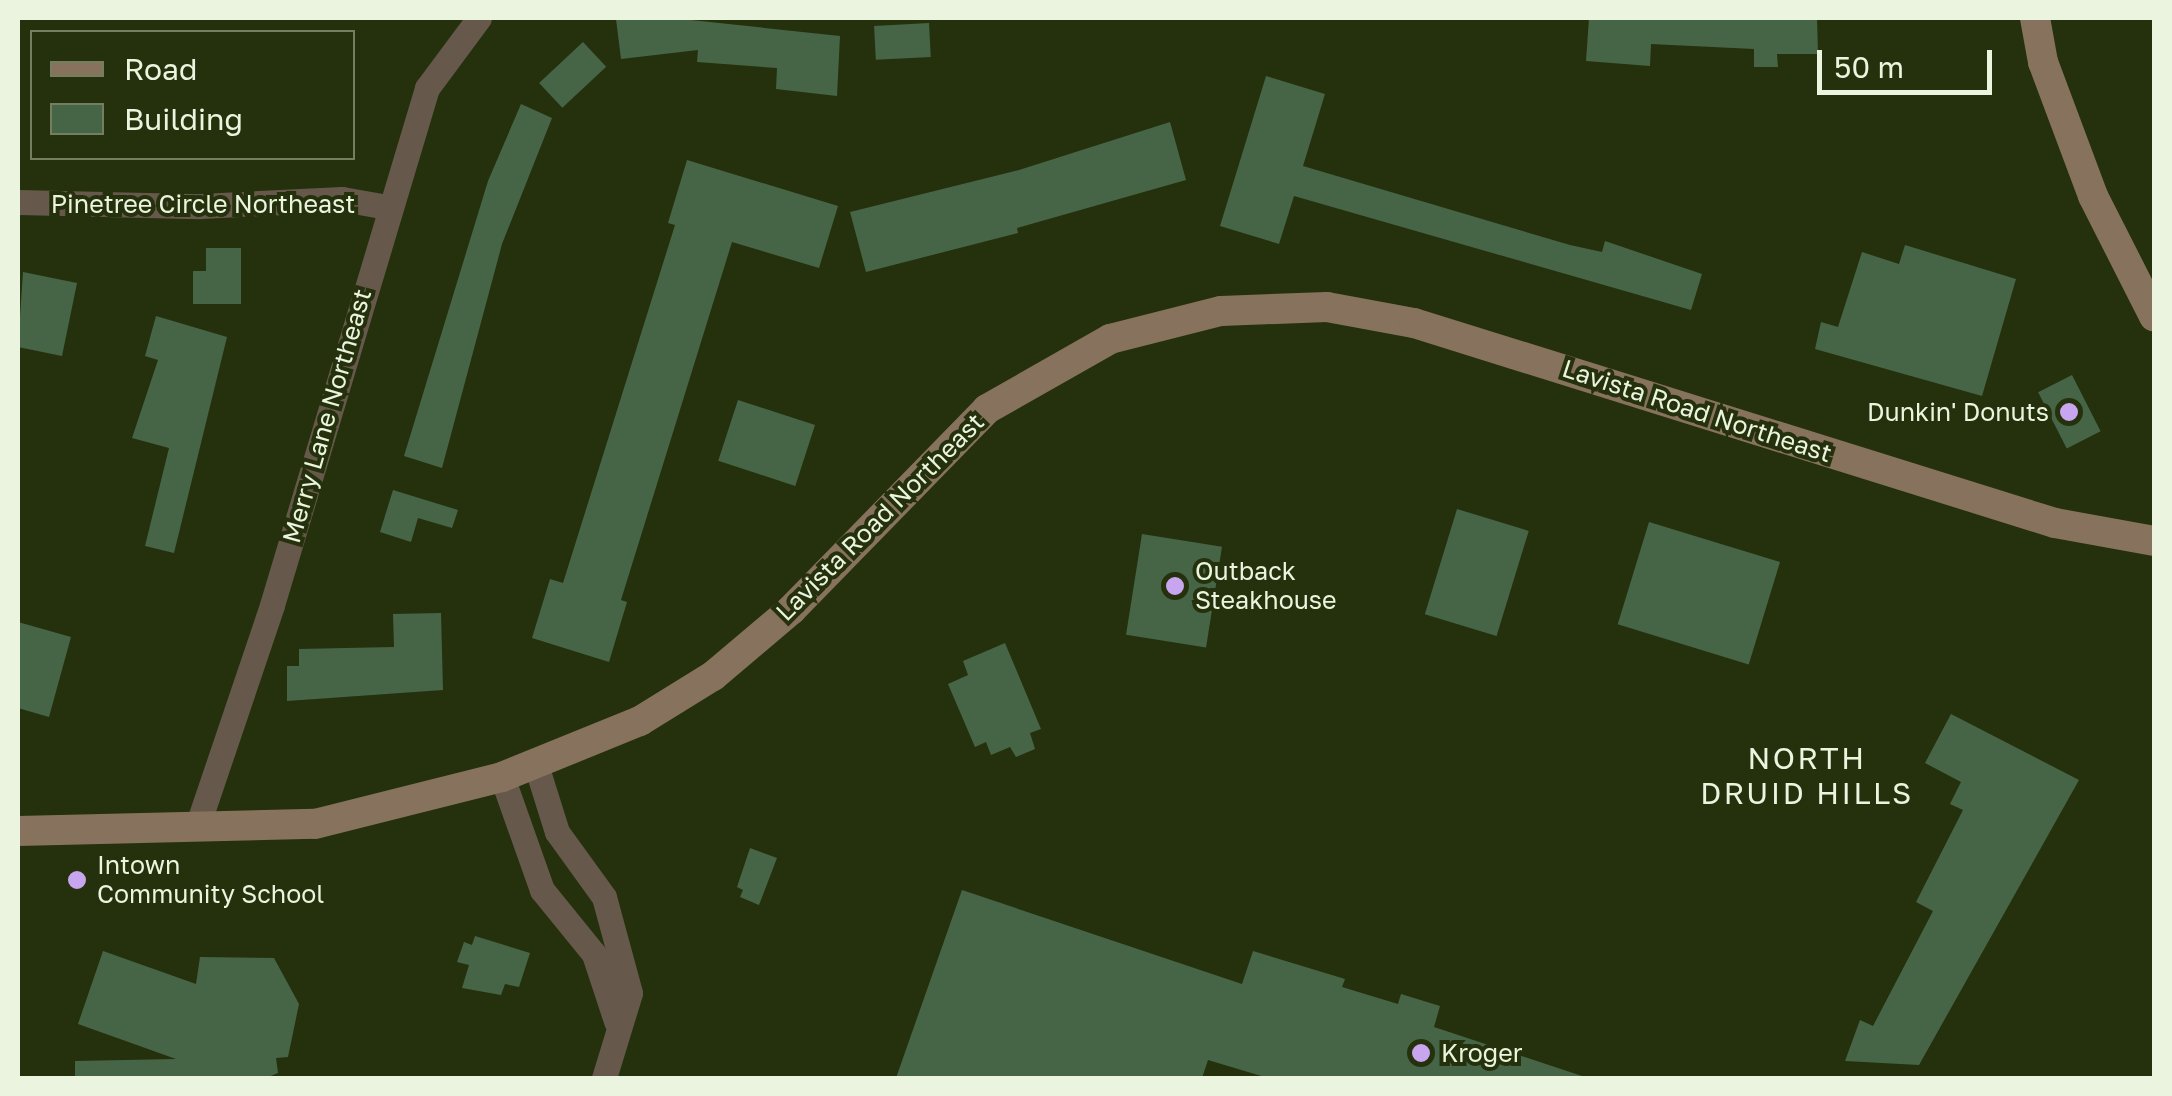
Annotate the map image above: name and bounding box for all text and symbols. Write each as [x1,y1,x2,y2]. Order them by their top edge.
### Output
legend [30,30,355,160]
scale bar [1822,30,1997,92]
text: 50 m [1834,49,1904,85]
text: Road [124,51,198,87]
text: Building [124,101,243,137]
street label: Pinetree Circle Northeast [51,189,355,219]
street label: Merry Lane Northeast [276,286,378,546]
street label: Lavista Road Northeast [1559,353,1835,469]
place label: Dunkin' Donuts [1867,397,2049,427]
marker: Dunkin' Donuts [2058,401,2080,423]
street label: Lavista Road Northeast [770,407,990,627]
place label: Outback Steakhouse [1195,557,1336,616]
marker: Outback Steakhouse [1164,575,1186,597]
district label: NORTH DRUID HILLS [1700,740,1914,810]
place label: Intown Community School [97,851,324,910]
marker: Intown Community School [66,869,88,891]
place label: Kroger [1441,1038,1522,1068]
marker: Kroger [1410,1042,1432,1064]

